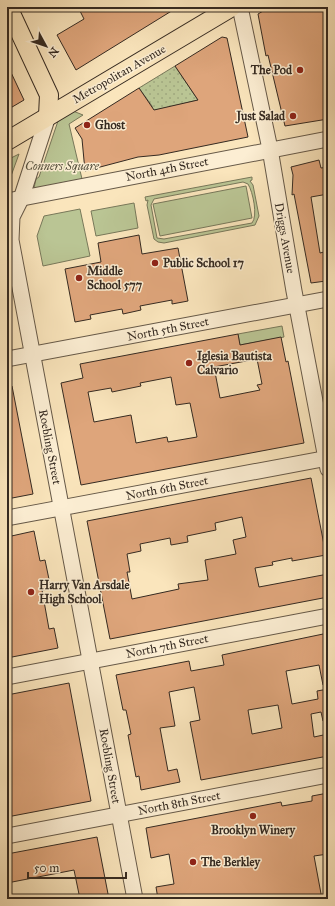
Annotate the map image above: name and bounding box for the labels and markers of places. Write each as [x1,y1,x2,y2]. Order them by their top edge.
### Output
place label: The Pod [250,63,293,77]
marker: The Pod [295,65,305,75]
place label: Just Salad [235,109,286,124]
marker: Just Salad [288,111,298,121]
place label: Ghost [95,118,126,132]
marker: Ghost [82,120,92,130]
place label: Public School 17 [163,256,245,270]
marker: Public School 17 [150,258,160,268]
place label: Middle School 577 [87,264,143,292]
marker: Middle School 577 [74,273,84,283]
place label: Iglesia Bautista Calvario [197,349,273,377]
marker: Iglesia Bautista Calvario [184,358,194,368]
place label: Harry Van Arsdale High School [39,578,129,607]
marker: Harry Van Arsdale High School [26,587,36,597]
marker: Brooklyn Winery [248,811,258,821]
place label: Brooklyn Winery [211,823,296,838]
place label: The Berkley [200,855,261,870]
marker: The Berkley [188,857,198,867]

